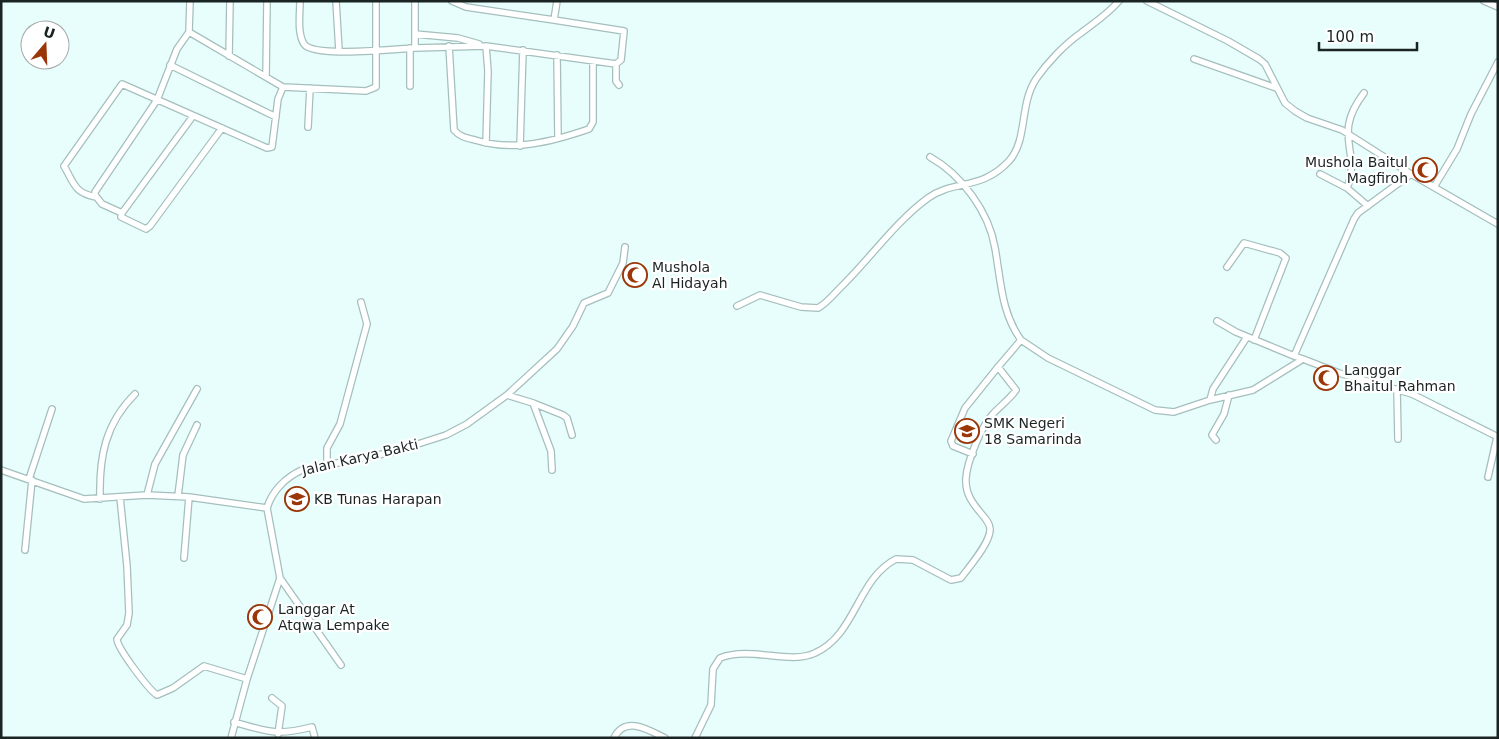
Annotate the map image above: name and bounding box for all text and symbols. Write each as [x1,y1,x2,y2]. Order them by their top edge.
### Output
north arrow [20,20,70,70]
scale bar [1319,20,1416,52]
text: U [41,23,57,42]
text: 100 m [1326,28,1374,46]
place label: Mushola Baitul Magfiroh [1305,154,1408,186]
mosque icon: Mushola Baitul Magfiroh [1412,157,1438,183]
place label: Mushola Al Hidayah [652,259,728,291]
mosque icon: Mushola Al Hidayah [622,262,648,288]
place label: Langgar Bhaitul Rahman [1344,362,1456,394]
mosque icon: Langgar Bhaitul Rahman [1313,365,1339,391]
place label: SMK Negeri 18 Samarinda [984,415,1082,447]
school or university icon: SMK Negeri 18 Samarinda [954,418,980,444]
street label: Jalan Karya Bakti [299,436,420,478]
school or university icon: KB Tunas Harapan [284,486,310,512]
place label: KB Tunas Harapan [314,491,442,507]
place label: Langgar At Atqwa Lempake [278,601,390,633]
mosque icon: Langgar At Atqwa Lempake [247,604,273,630]

